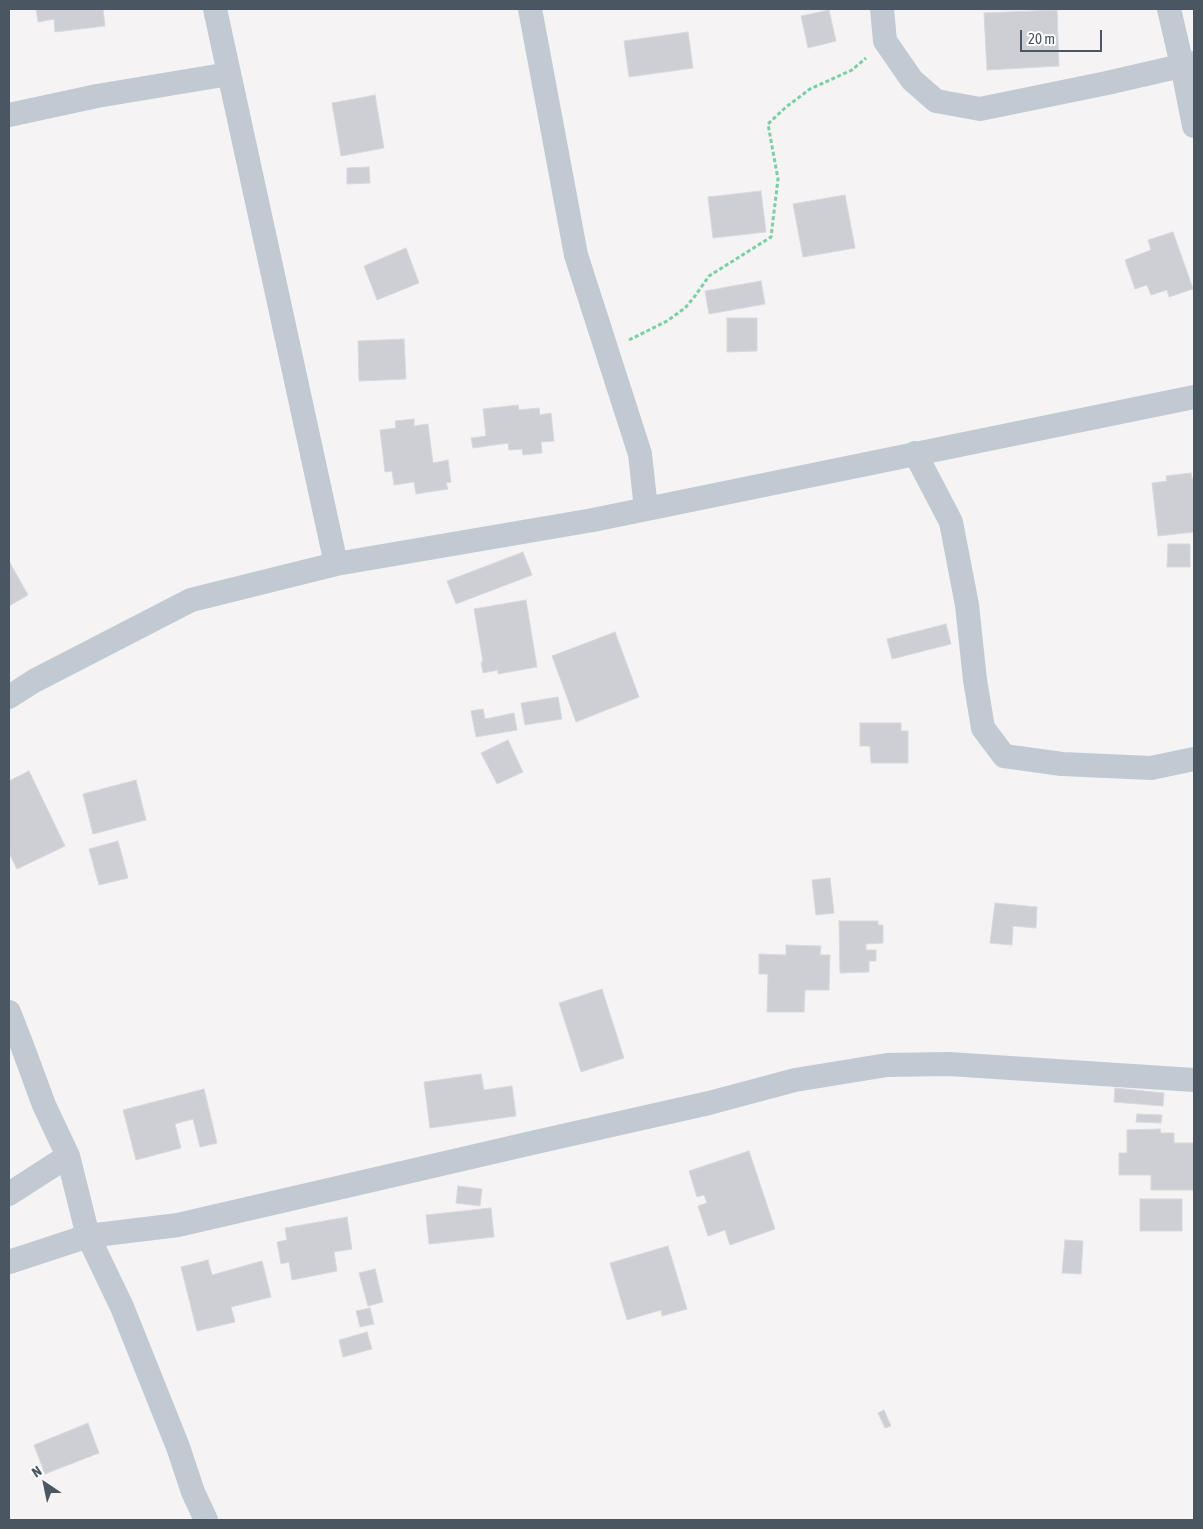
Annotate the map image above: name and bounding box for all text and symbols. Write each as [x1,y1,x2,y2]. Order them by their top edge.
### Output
scale bar [1023,20,1106,52]
text: 20 m [1028,30,1055,47]
north arrow [20,1459,70,1509]
text: N [29,1463,45,1481]

